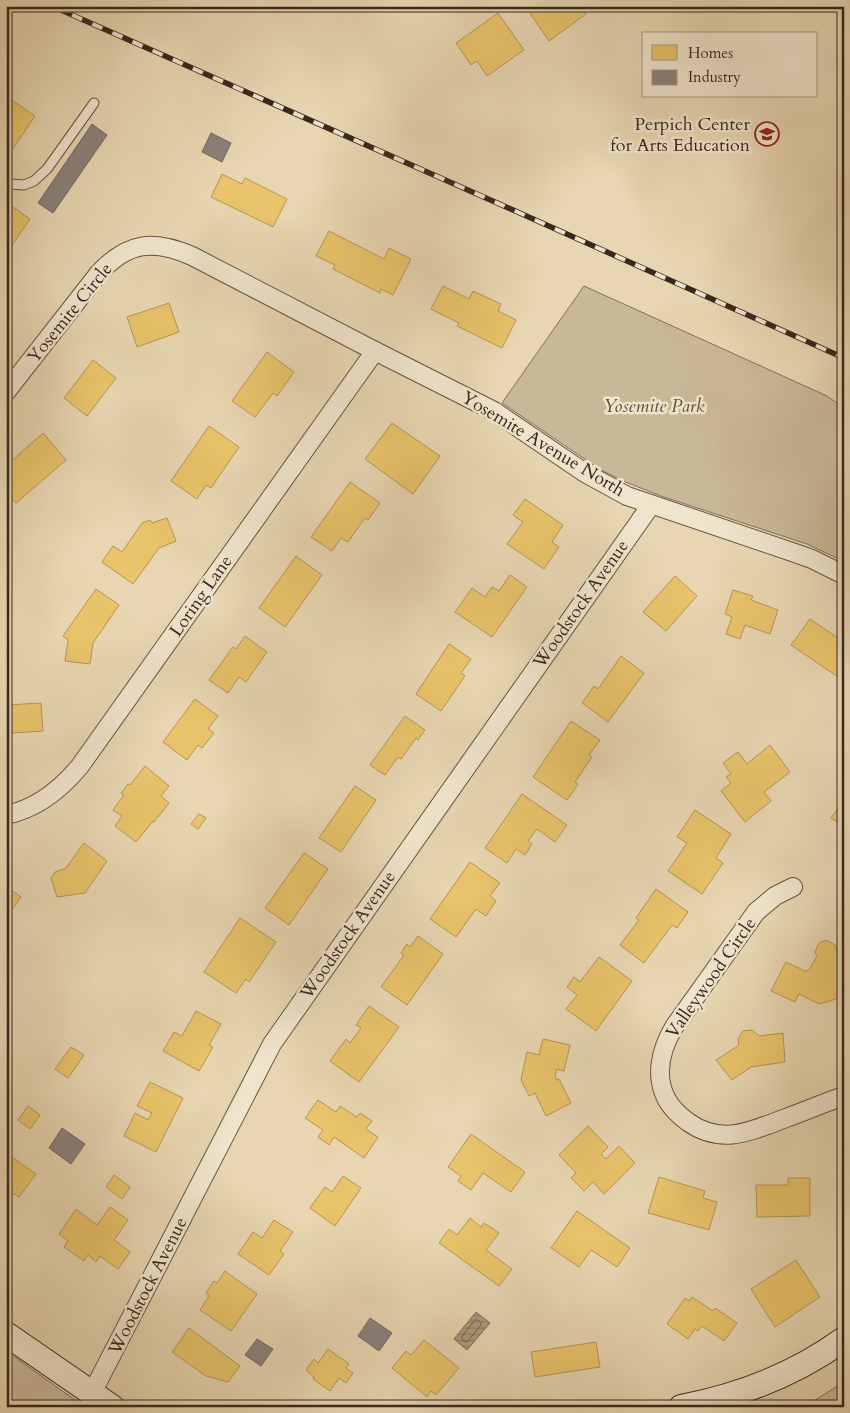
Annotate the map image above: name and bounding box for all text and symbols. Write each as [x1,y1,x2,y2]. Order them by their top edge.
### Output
legend [642,32,818,98]
text: Homes [688,43,733,63]
text: Industry [688,67,741,87]
place label: Perpich Center for Arts Education [610,112,751,158]
school or university icon: Perpich Center for Arts Education [754,121,780,147]
street label: Yosemite Circle [22,257,118,369]
street label: Yosemite Avenue North [457,385,630,503]
park label: Yosemite Park [603,394,705,419]
street label: Woodstock Avenue [527,535,635,674]
street label: Loring Lane [164,550,238,642]
street label: Woodstock Avenue [294,866,402,1005]
street label: Valleywood Circle [660,912,762,1044]
street label: Woodstock Avenue [102,1213,194,1360]

